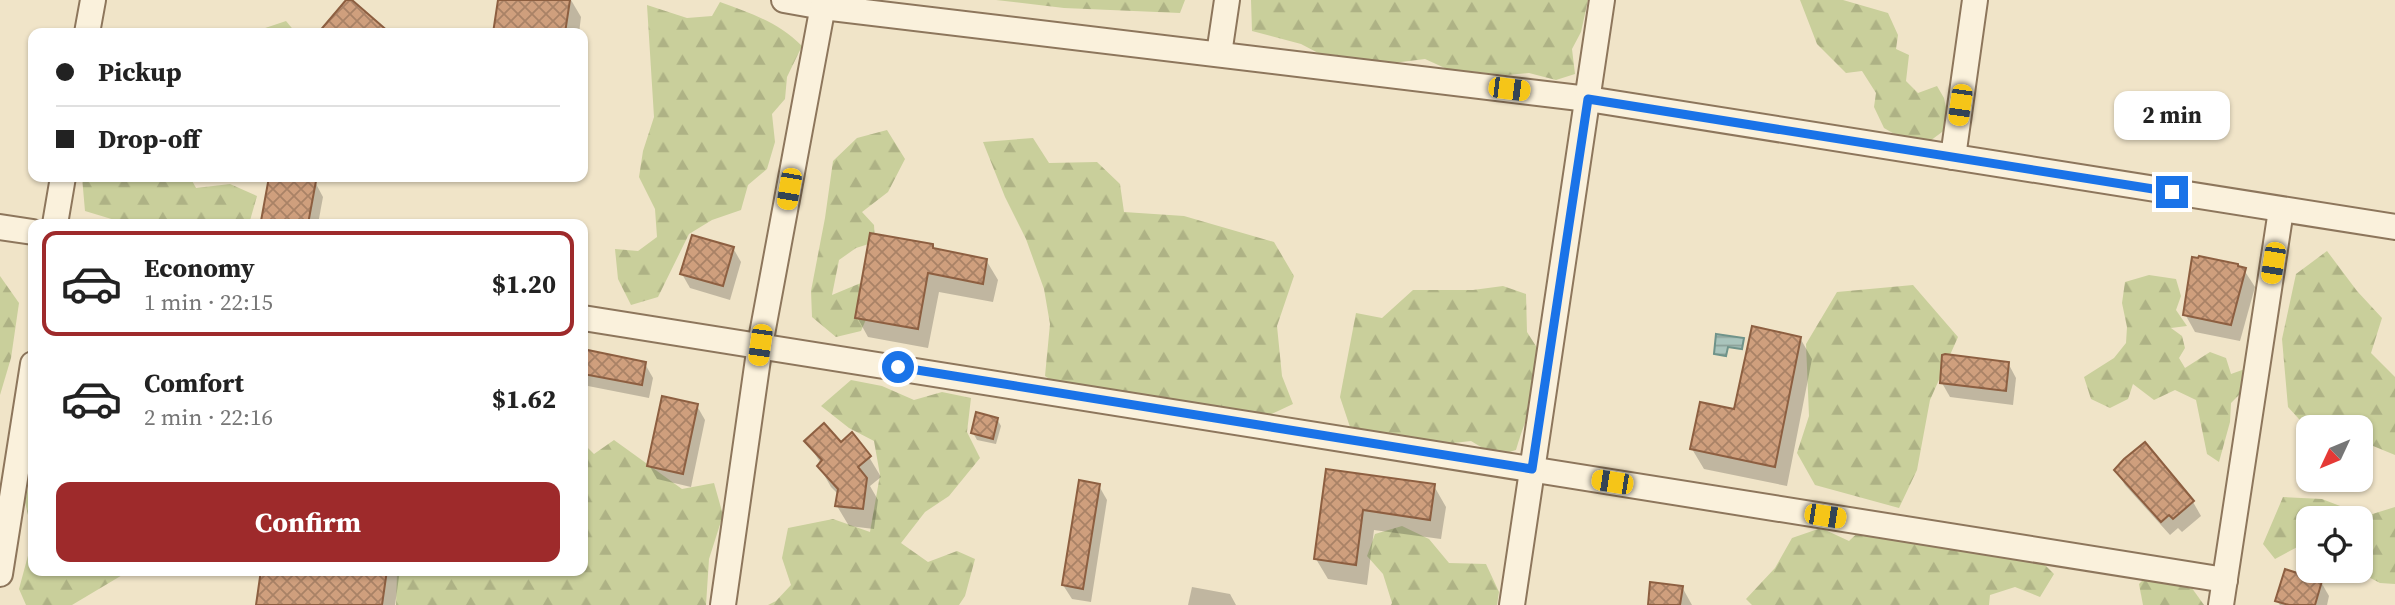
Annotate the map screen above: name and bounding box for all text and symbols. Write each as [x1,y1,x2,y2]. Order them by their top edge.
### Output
text: Pickup [98,54,182,90]
car [1487,76,1532,102]
car [1947,83,1974,127]
callout: 2 min [2114,90,2230,140]
text: 2 min [2142,99,2202,131]
text: Drop-off [98,121,200,157]
car [776,166,803,212]
route end [2156,176,2188,208]
car [2260,241,2287,285]
text: Economy [144,250,255,286]
icon: car [60,252,123,315]
text: $1.20 [492,266,556,302]
text: 1 min · 22:15 [144,286,273,318]
car [747,323,774,367]
route start [882,351,914,383]
text: Comfort [144,365,244,401]
icon: car [60,367,123,430]
text: $1.62 [492,381,556,417]
text: 2 min · 22:16 [144,401,273,433]
north arrow [2296,415,2373,492]
map controls [2296,415,2373,583]
car [1590,468,1635,496]
button: Confirm [56,482,560,562]
car [1803,502,1848,530]
button: locate [2296,506,2373,583]

